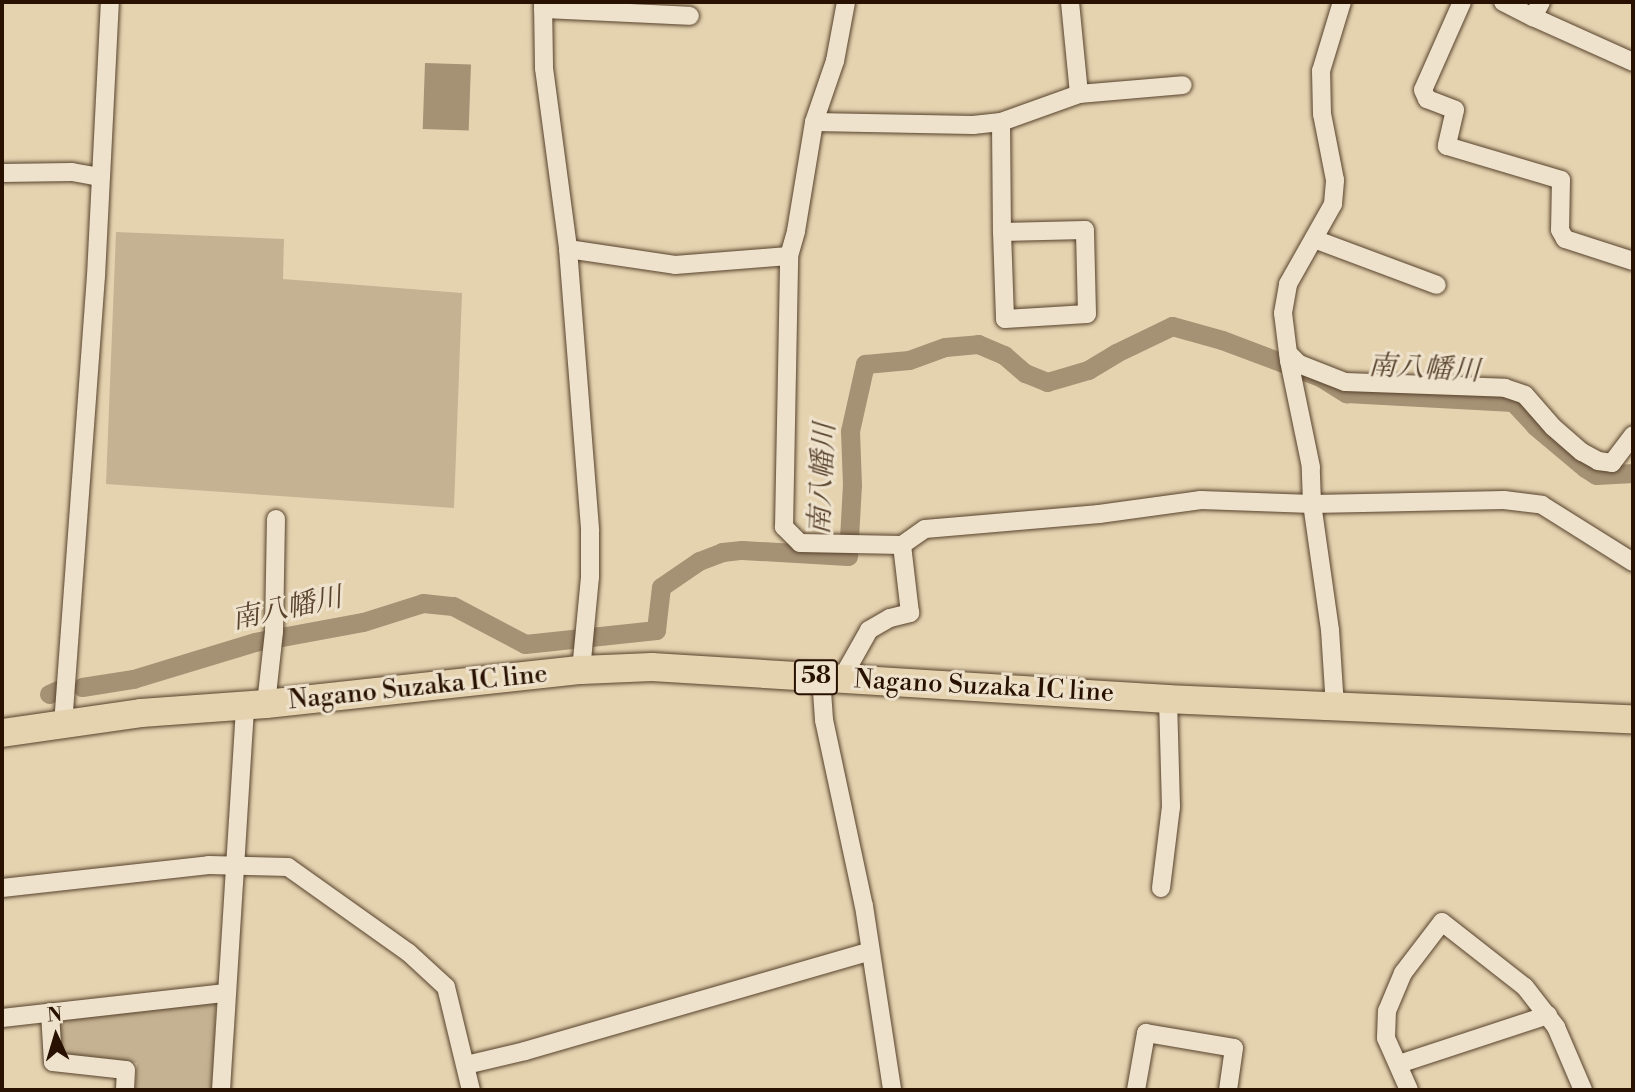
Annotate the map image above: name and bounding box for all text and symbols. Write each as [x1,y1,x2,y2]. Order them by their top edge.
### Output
water label: 南八幡川 [1367,349,1481,389]
water label: 南八幡川 [803,422,843,536]
water label: 南八幡川 [229,581,345,637]
road number: 58 [793,656,839,698]
street label: Nagano Suzaka IC line [287,659,549,717]
street label: Nagano Suzaka IC line [853,665,1115,709]
north arrow [21,1001,91,1071]
text: N [46,1003,63,1028]

